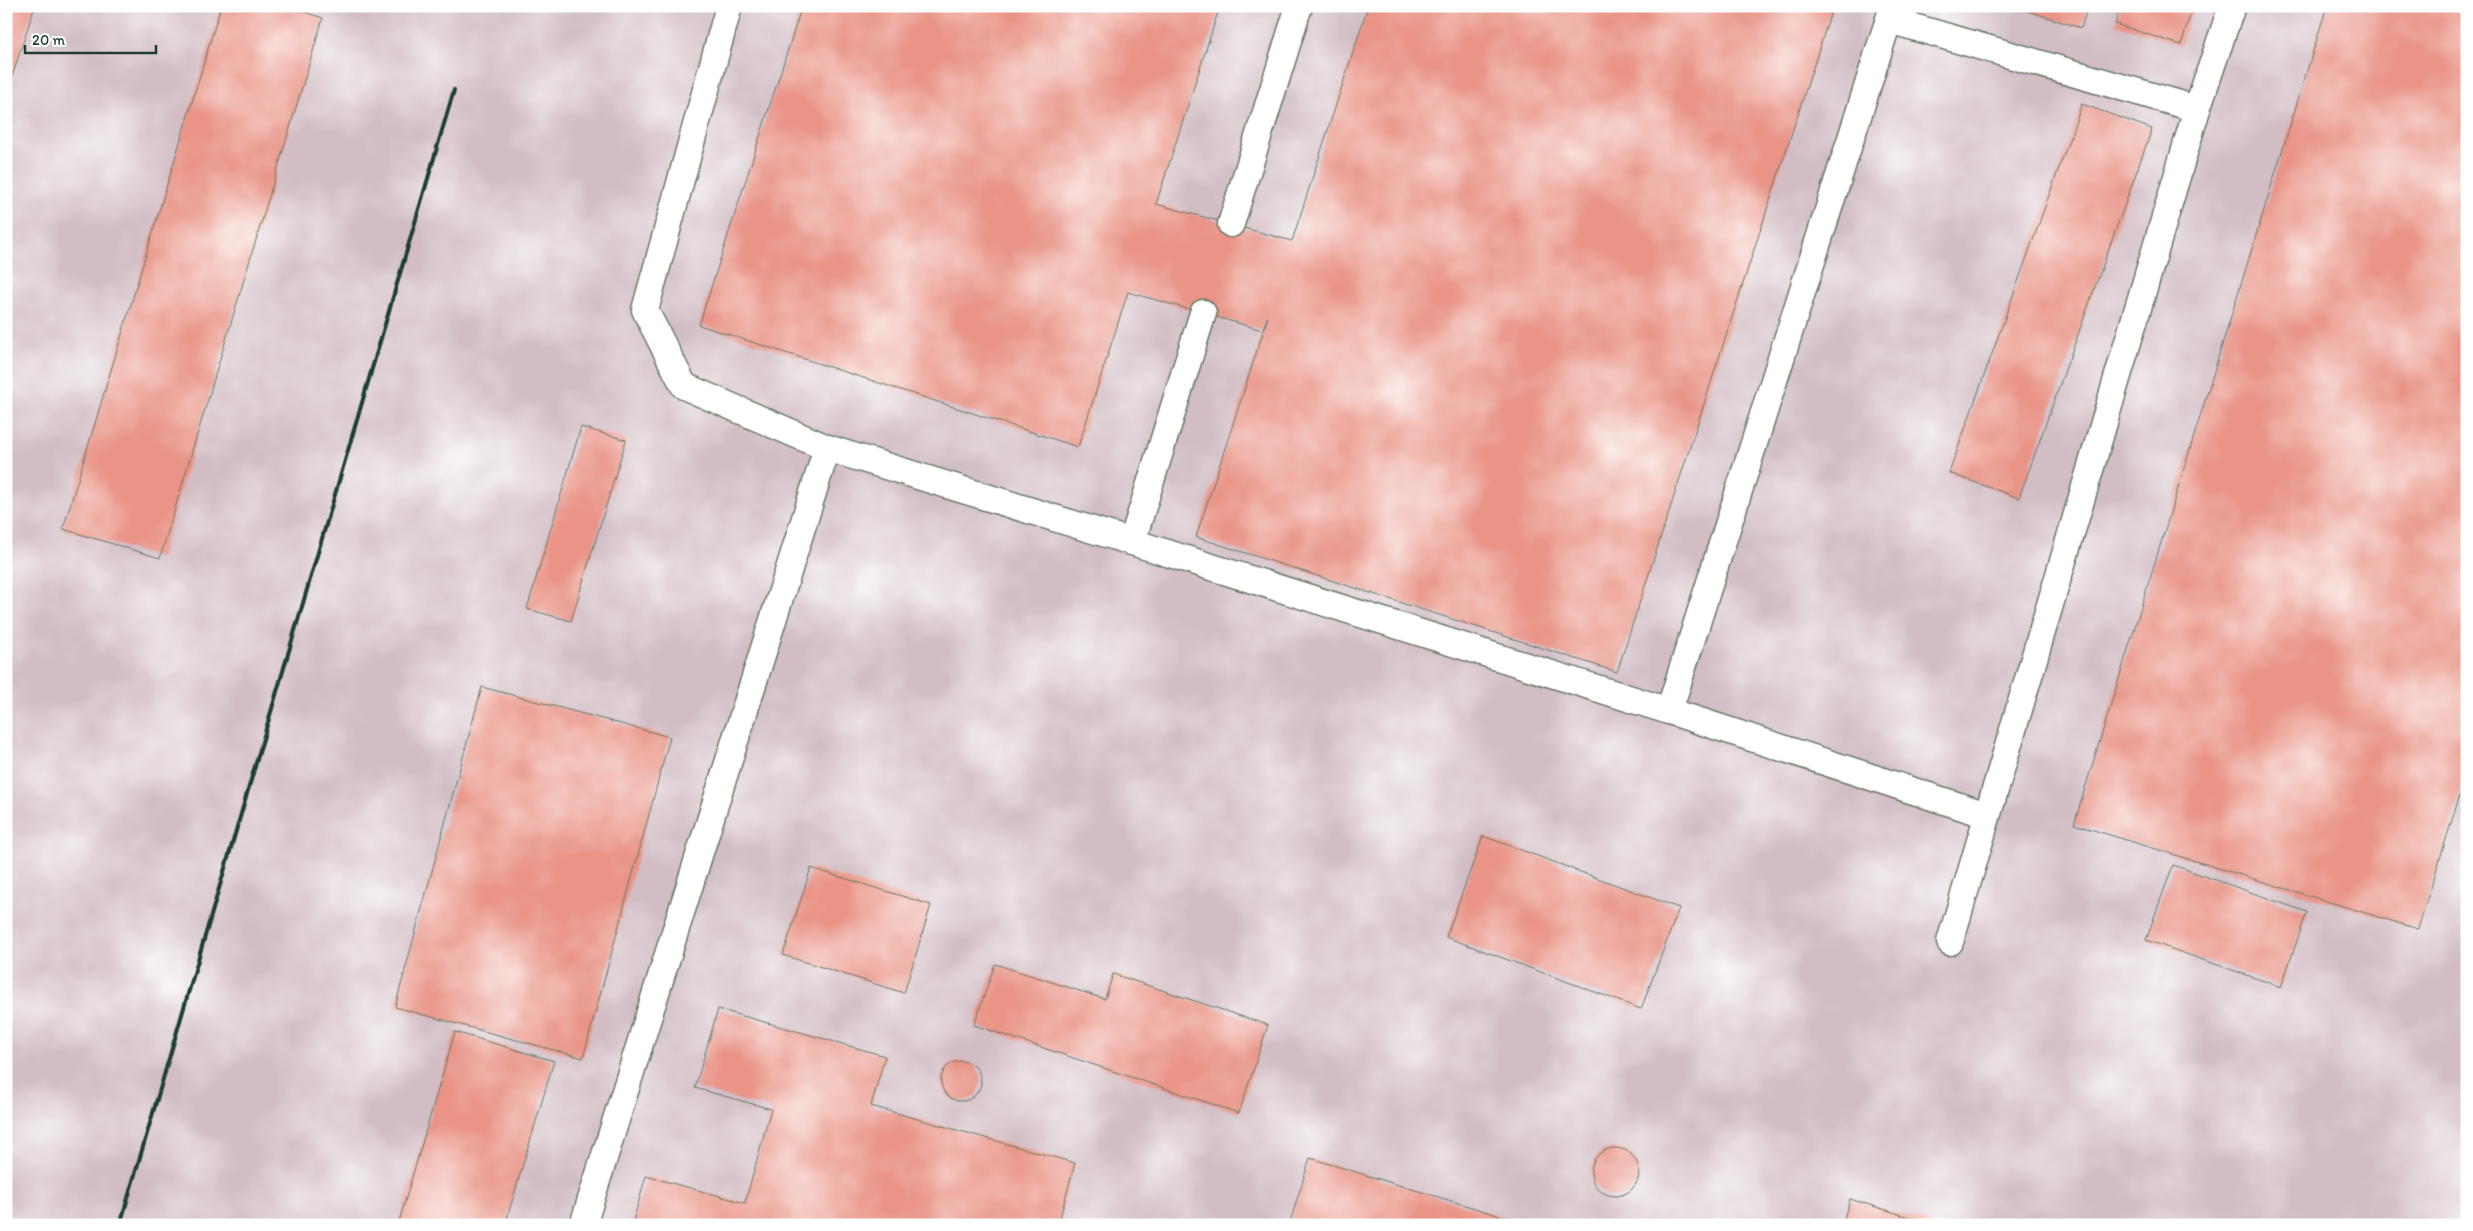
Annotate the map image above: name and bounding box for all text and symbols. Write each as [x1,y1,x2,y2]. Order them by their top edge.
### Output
scale bar [25,22,156,54]
text: 20 m [32,31,66,49]

